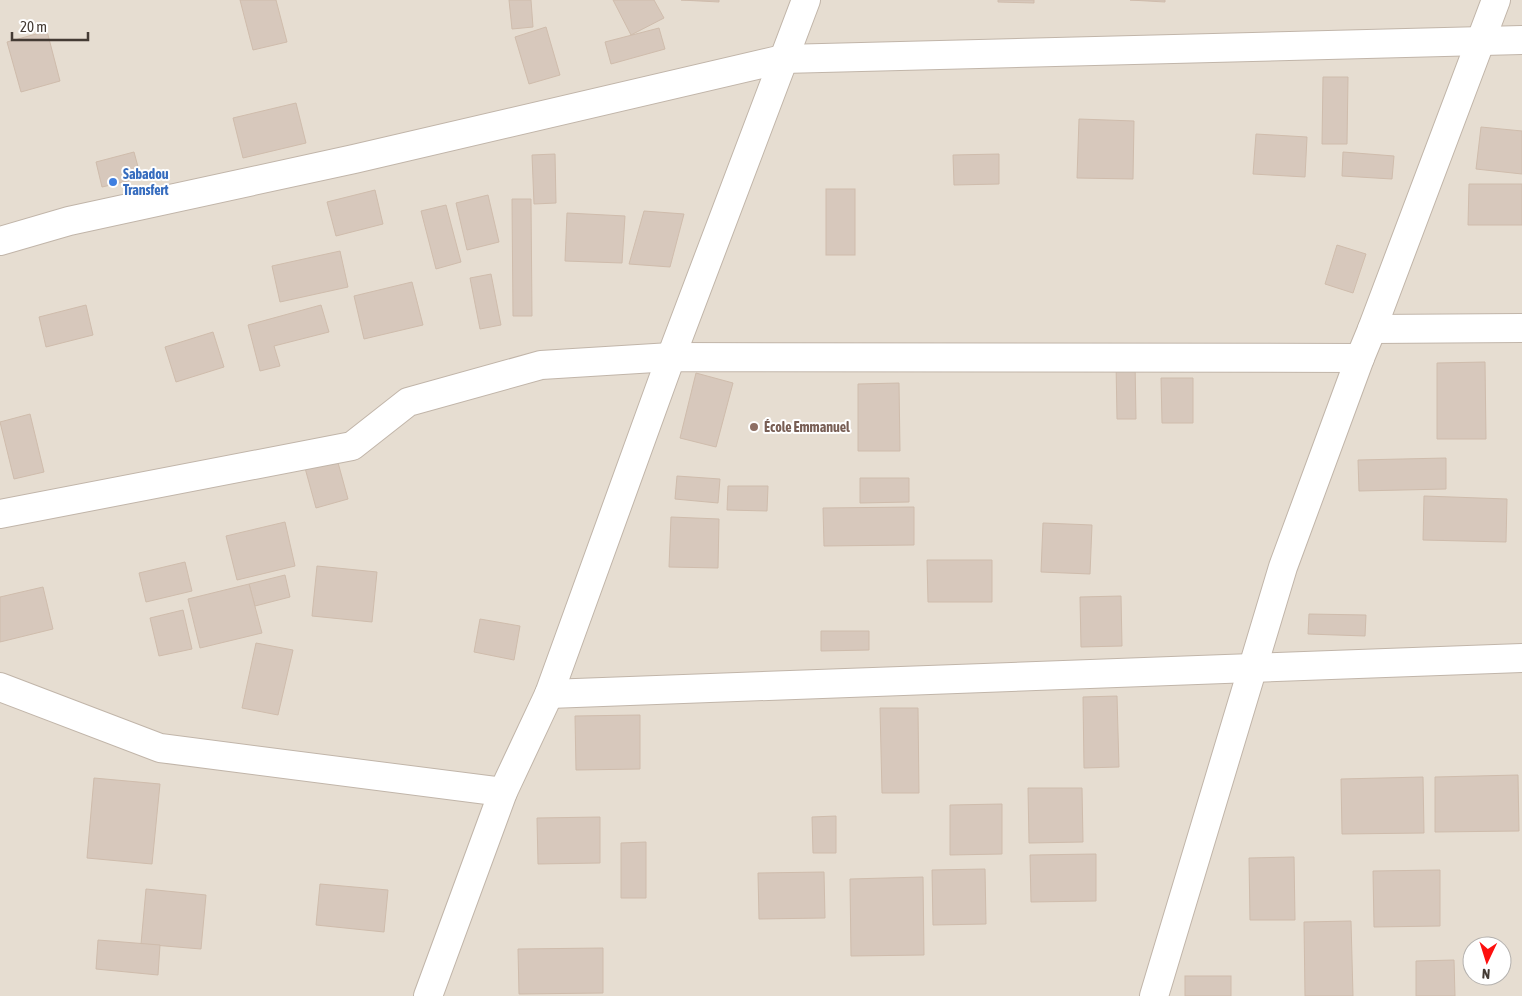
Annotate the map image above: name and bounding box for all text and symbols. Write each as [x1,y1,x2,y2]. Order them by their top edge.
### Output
scale bar [12,10,89,42]
text: 20 m [20,18,47,35]
place label: Sabadou Transfert [123,166,169,198]
marker: Sabadou Transfert [107,176,119,188]
place label: École Emmanuel [764,419,850,435]
marker: École Emmanuel [748,421,760,433]
north arrow [1462,936,1512,986]
text: N [1481,966,1491,982]

